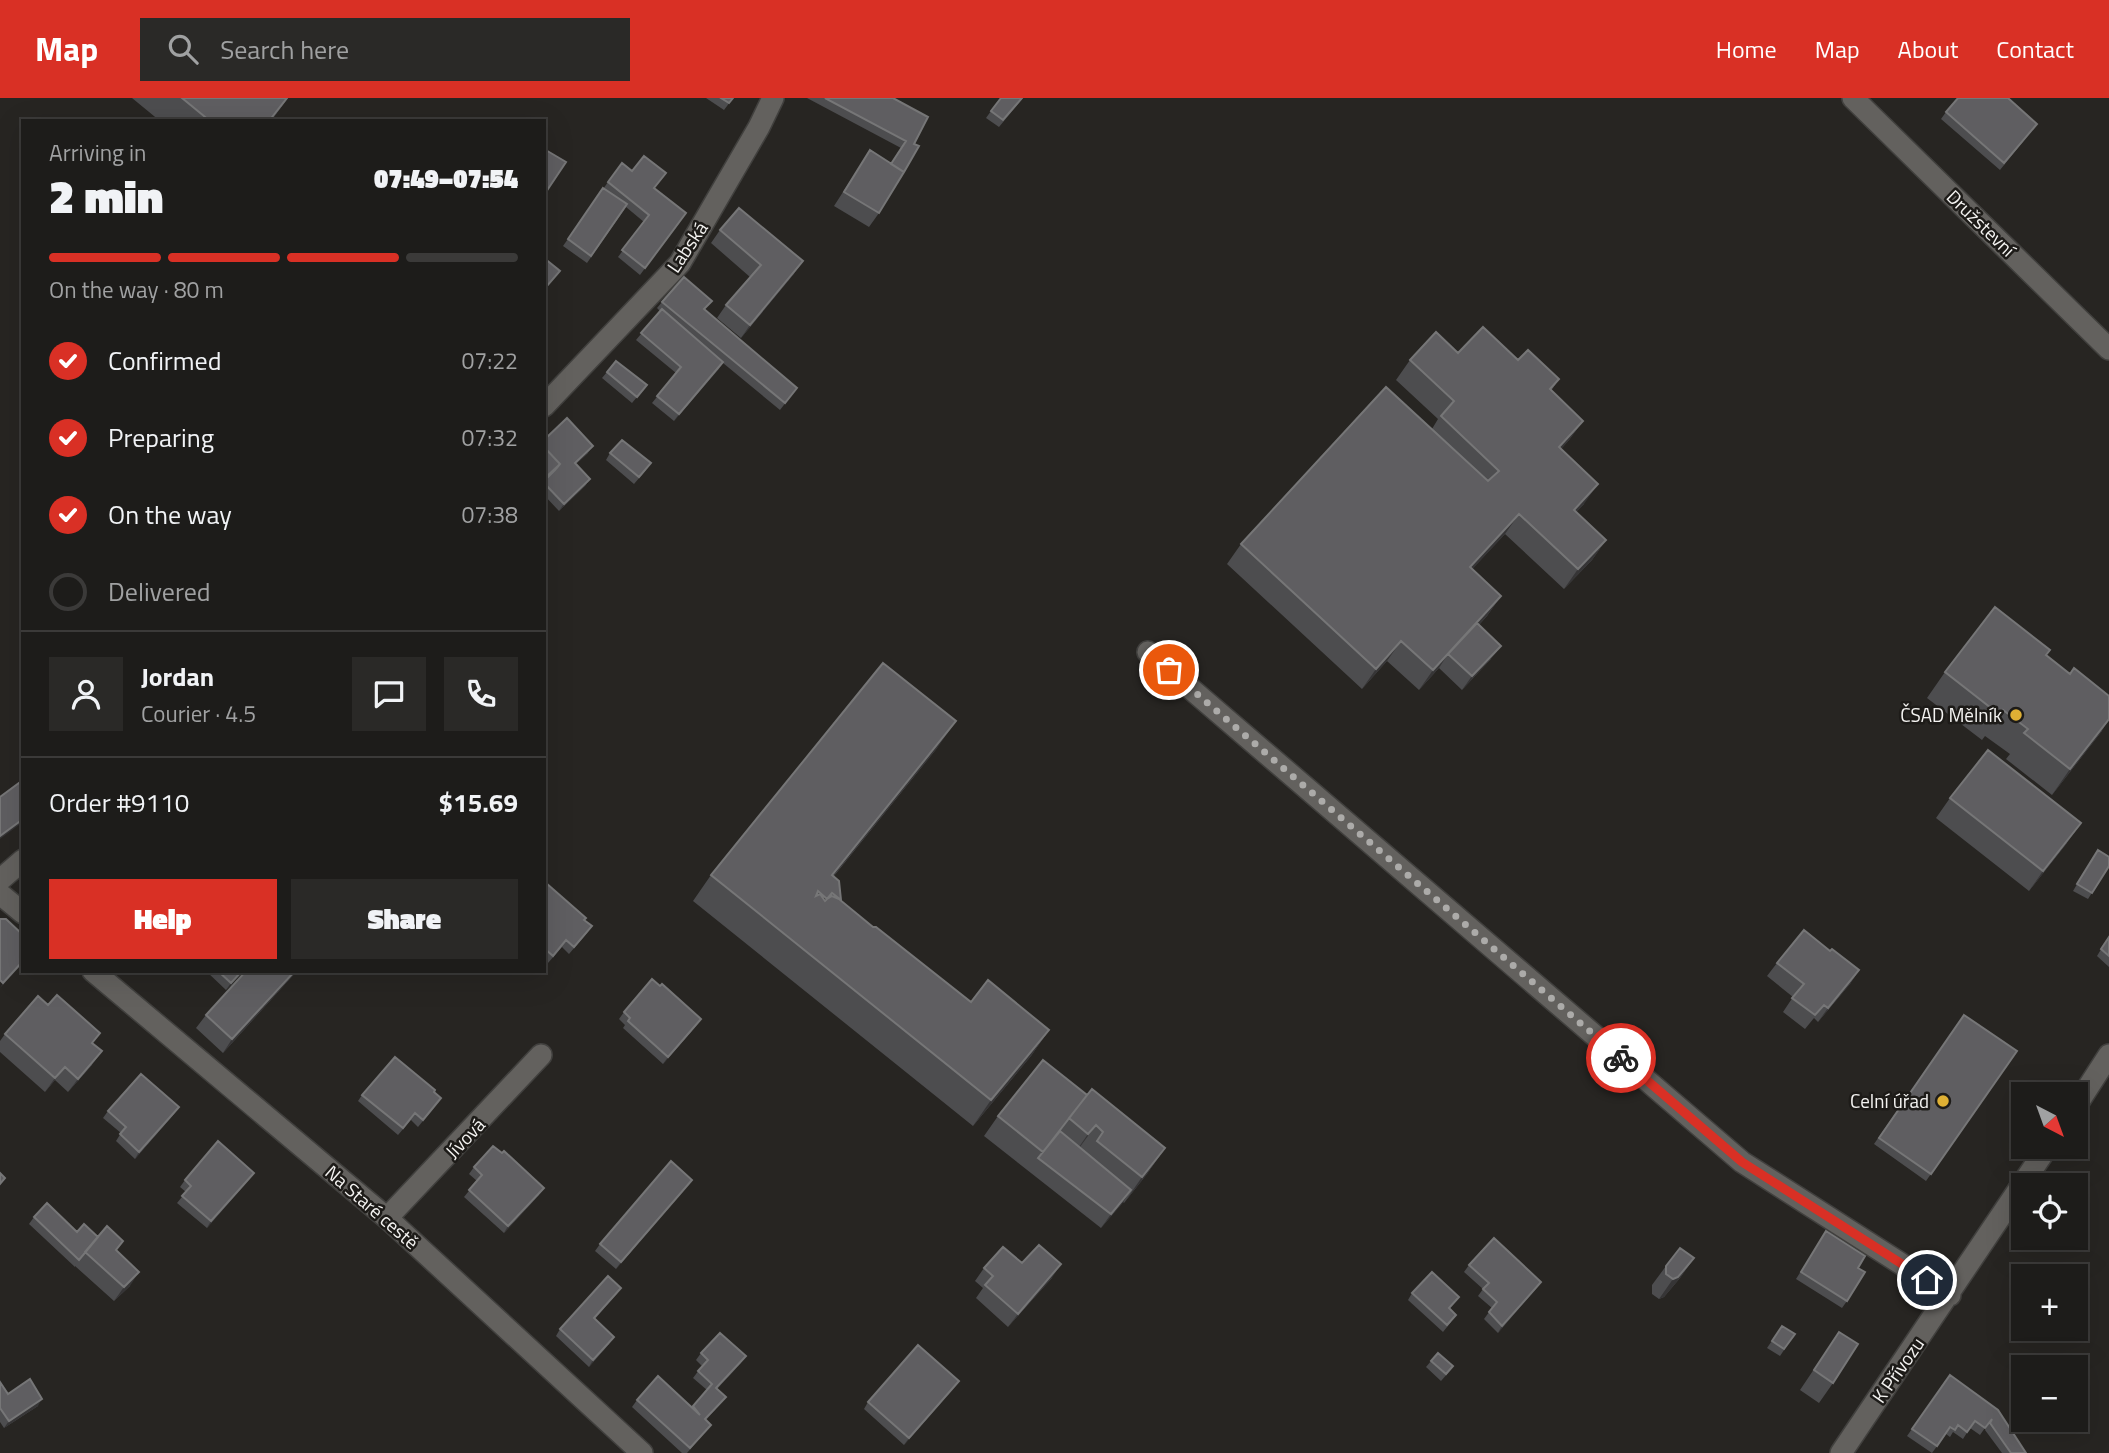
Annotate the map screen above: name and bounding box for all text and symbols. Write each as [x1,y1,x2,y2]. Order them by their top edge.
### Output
search box [140,18,630,81]
text: Map [35,24,98,74]
icon: search [164,30,202,68]
text: Search here [220,30,349,69]
text: Home [1716,31,1777,67]
text: Map [1815,31,1860,67]
text: About [1898,31,1958,67]
text: Contact [1996,31,2074,67]
text: Arriving in [49,135,146,170]
text: 07:49–07:54 [374,159,518,198]
text: 2 min [49,161,163,231]
street label: Družstevní [1940,182,2024,264]
street label: Labská [659,215,715,278]
text: On the way · 80 m [49,272,224,307]
text: Confirmed [108,341,222,380]
icon: check [49,342,87,380]
text: 07:22 [461,343,518,378]
text: Preparing [108,418,214,457]
icon: check [49,419,87,457]
text: 07:32 [461,420,518,455]
text: On the way [108,495,232,534]
icon: check [49,496,87,534]
text: 07:38 [461,497,518,532]
text: Delivered [108,572,211,611]
pin [1139,640,1199,700]
icon: bag [1150,651,1188,689]
button: person [49,657,123,731]
text: Jordan [141,657,214,696]
button: chat [352,657,426,731]
button: phone [444,657,518,731]
text: Courier · 4.5 [141,696,256,731]
place label: ČSAD Mělník [1900,700,2002,729]
marker: ČSAD Mělník [2008,707,2024,723]
text: Order #9110 [49,783,189,822]
text: $15.69 [439,783,518,822]
button: Help [49,879,277,959]
button: Share [291,879,518,959]
courier [1586,1023,1656,1093]
icon: bike [1602,1039,1640,1077]
north arrow [2011,1082,2088,1158]
map controls [2011,1082,2088,1432]
place label: Celní úřad [1850,1086,1929,1115]
marker: Celní úřad [1935,1093,1951,1109]
street label: Jívová [438,1110,492,1165]
street label: Na Staré cestě [319,1158,426,1256]
button: locate [2011,1173,2088,1250]
pin [1897,1250,1957,1310]
icon: home [1908,1261,1946,1299]
button: + [2011,1264,2088,1341]
street label: K Přívozu [1864,1331,1931,1409]
button: − [2011,1355,2088,1432]

